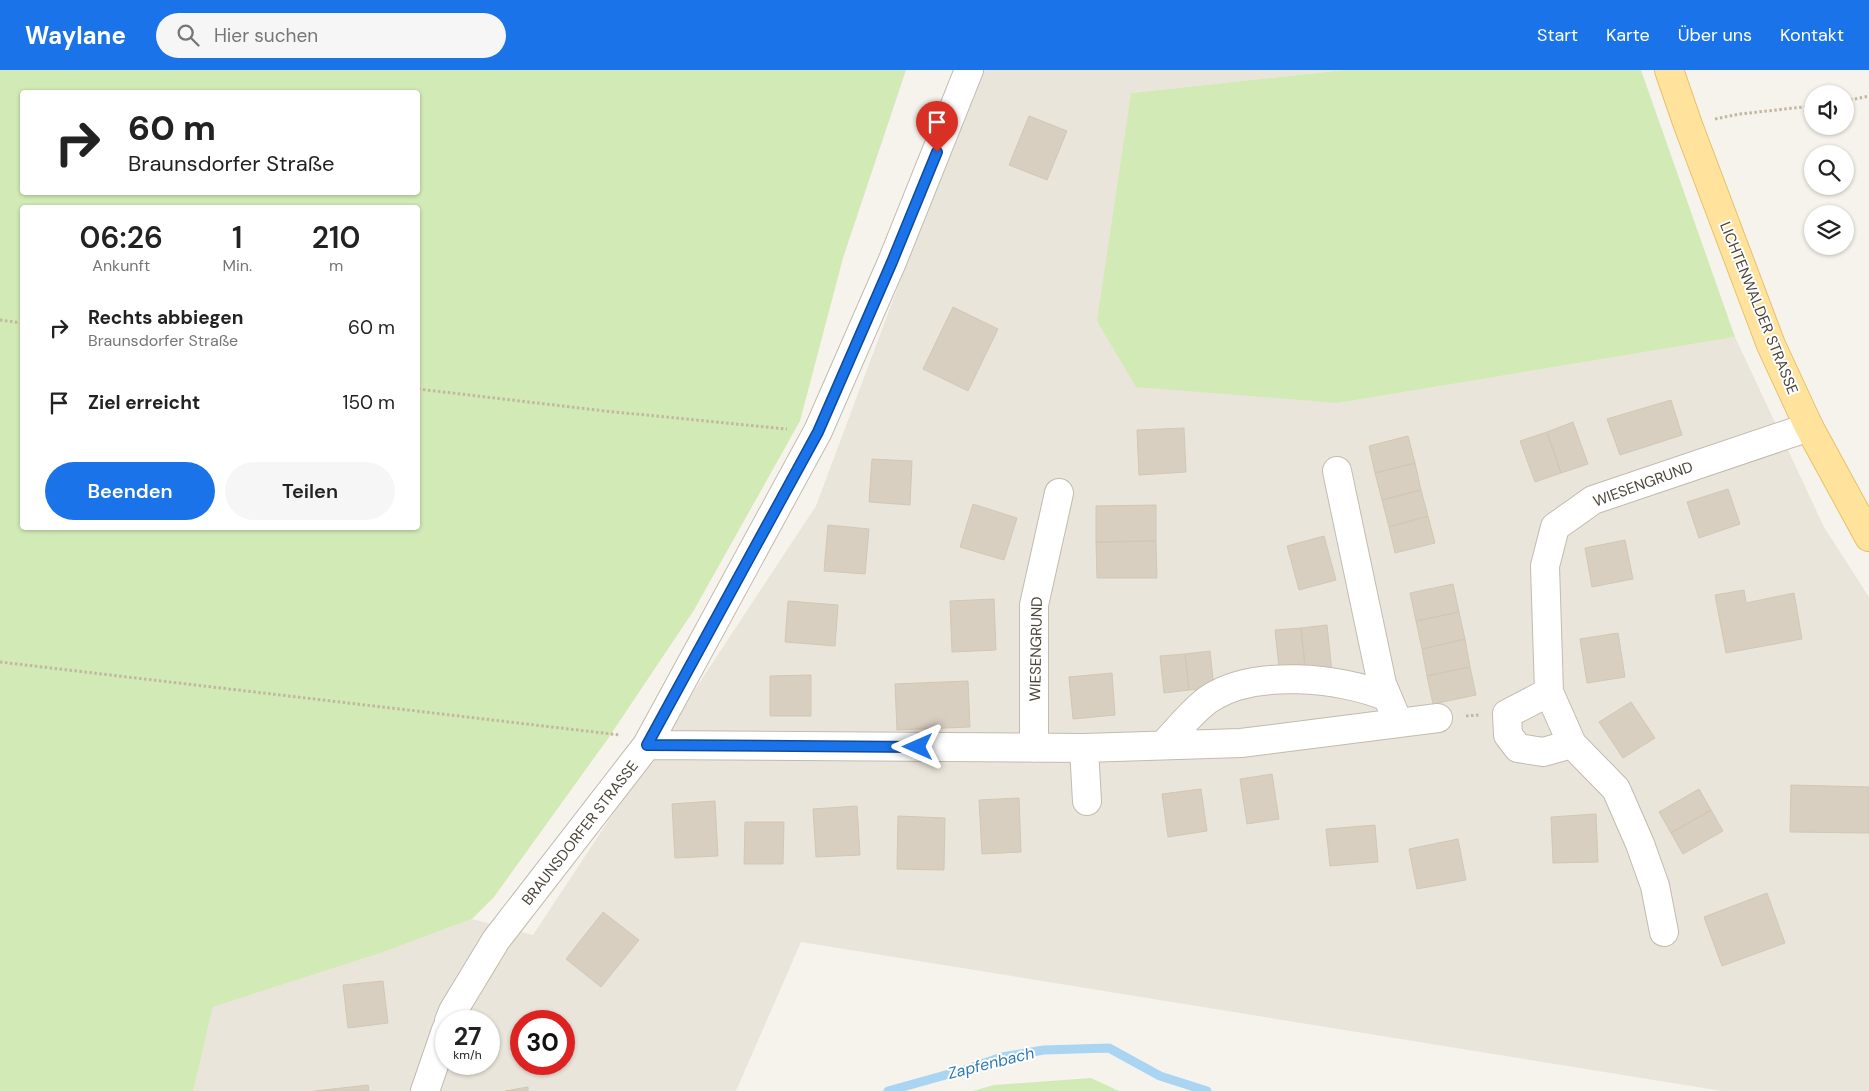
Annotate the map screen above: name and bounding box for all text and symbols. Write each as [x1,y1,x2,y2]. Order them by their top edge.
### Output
search box [156,13,506,58]
text: Waylane [25,20,126,51]
icon: search [174,21,202,49]
text: Hier suchen [214,23,318,48]
text: Start [1537,23,1578,47]
text: Karte [1606,23,1650,47]
text: Über uns [1678,23,1752,47]
text: Kontakt [1780,23,1844,47]
map controls [1804,85,1854,255]
button: sound [1804,85,1854,135]
pin [916,101,958,152]
text: 60 m [128,105,216,151]
icon: arrive [923,108,951,136]
icon: right [45,110,110,175]
button: search [1804,145,1854,195]
text: Braunsdorfer Straße [128,149,334,178]
button: layers [1804,205,1854,255]
text: 06:26 [80,218,163,257]
text: 1 [232,218,243,257]
text: 210 [312,218,360,257]
street label: LICHTENWALDER STRASSE [1715,219,1803,397]
text: Ankunft [92,255,150,276]
text: Min. [223,255,252,276]
text: m [329,255,343,276]
text: Rechts abbiegen [88,305,243,330]
icon: right [45,314,73,342]
text: 60 m [348,315,395,340]
text: Braunsdorfer Straße [88,330,238,351]
icon: arrive [45,389,73,417]
text: Ziel erreicht [88,390,200,415]
text: 150 m [343,390,395,415]
street label: WIESENGRUND [1590,457,1696,511]
button: Beenden [45,462,215,520]
button: Teilen [225,462,395,520]
street label: WIESENGRUND [1025,596,1047,702]
position arrow [891,720,943,772]
street label: BRAUNSDORFER STRASSE [517,757,643,909]
speed limit sign: 30 [510,1010,575,1075]
text: 27 [454,1020,481,1053]
water label: Zapfenbach [946,1042,1036,1084]
text: km/h [453,1047,482,1063]

